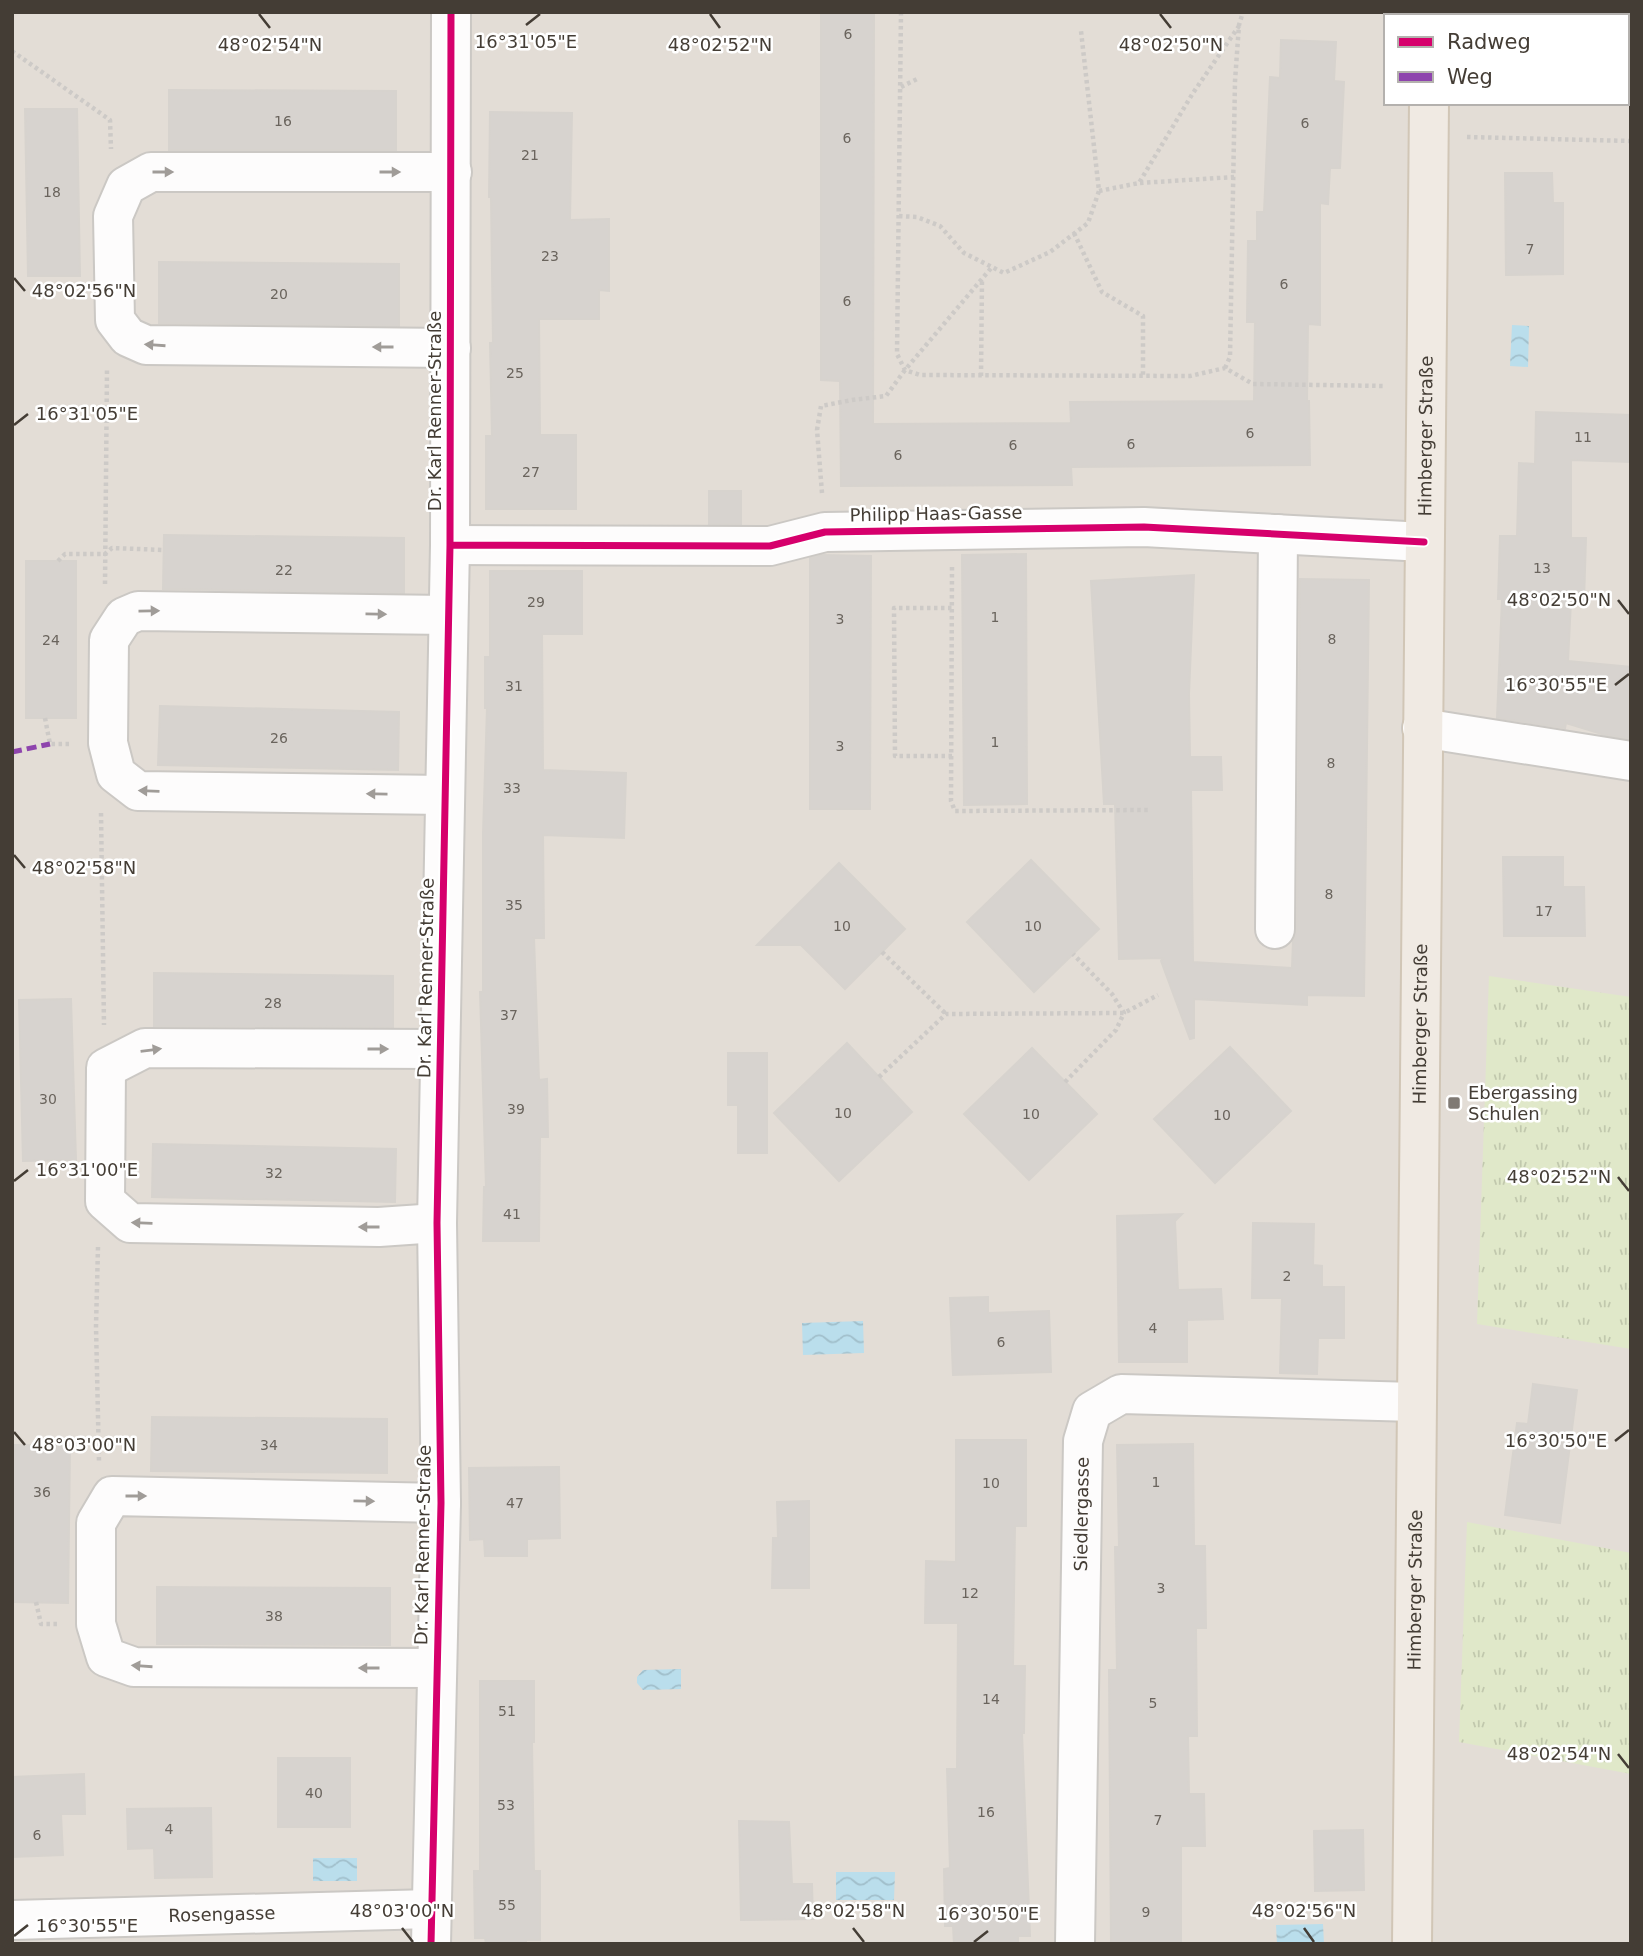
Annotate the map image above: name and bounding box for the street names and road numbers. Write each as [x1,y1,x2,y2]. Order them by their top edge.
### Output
street label: Dr. Karl Renner-Straße [424,311,445,511]
street label: Himberger Straße [1414,356,1437,517]
street label: Philipp Haas-Gasse [849,501,1023,526]
street label: Dr. Karl Renner-Straße [413,878,438,1078]
street label: Himberger Straße [1409,944,1431,1104]
street label: Dr. Karl Renner-Straße [410,1445,435,1645]
street label: Siedlergasse [1070,1457,1093,1571]
street label: Himberger Straße [1404,1510,1426,1670]
street label: Rosengasse [168,1902,276,1926]

